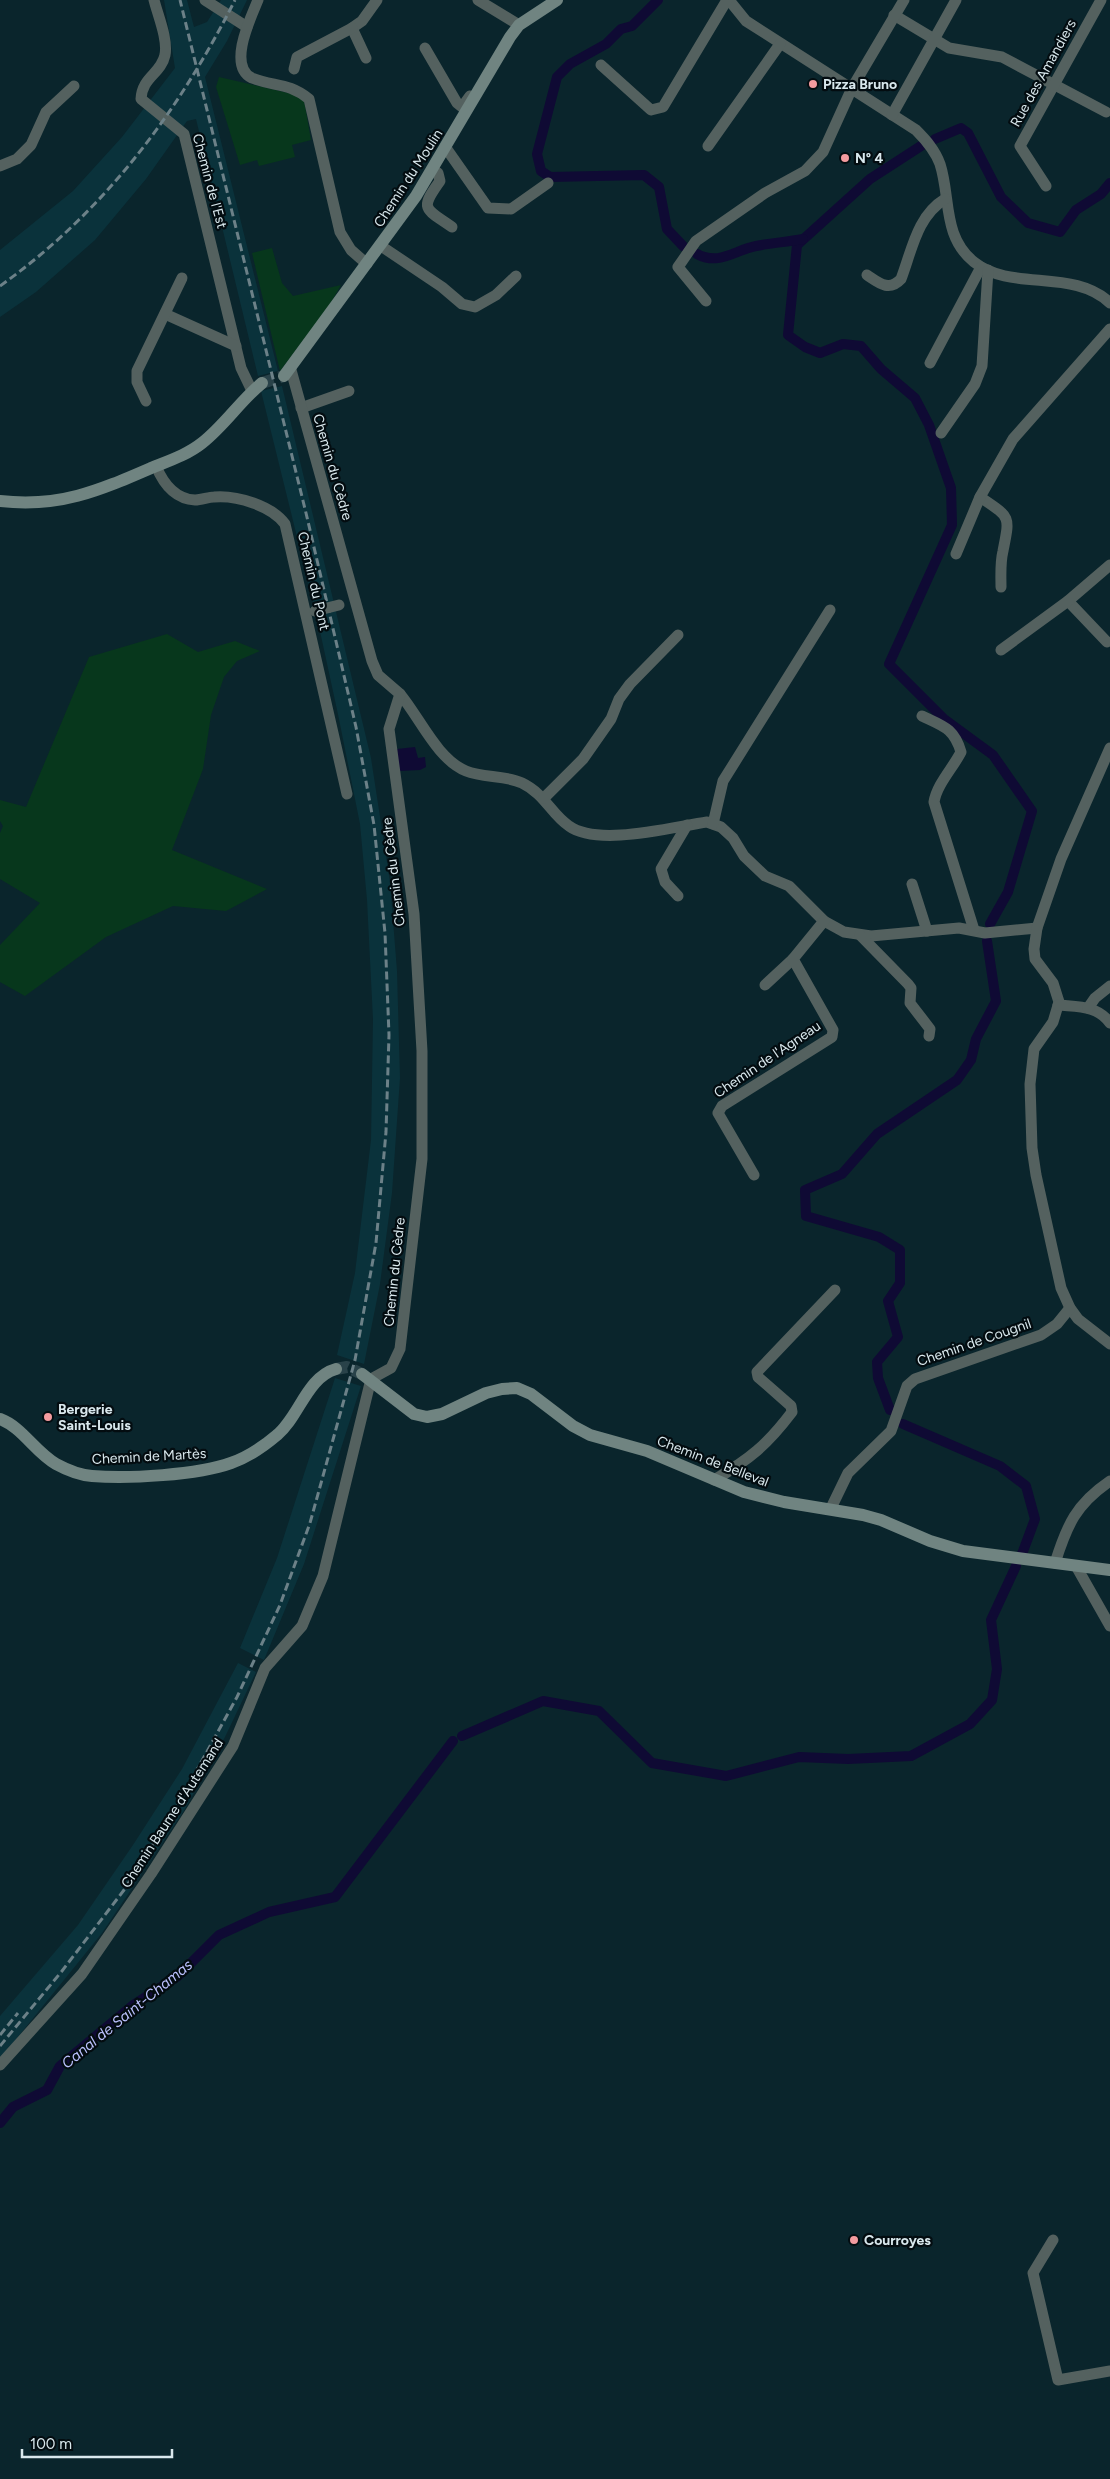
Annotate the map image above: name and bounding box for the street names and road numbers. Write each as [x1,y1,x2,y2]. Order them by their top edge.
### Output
street label: Rue des Amandiers [1007,17,1080,130]
street label: Chemin du Moulin [370,126,447,230]
street label: Chemin de l'Est [189,132,230,230]
street label: Chemin du Cèdre [309,412,356,523]
street label: Chemin du Pont [294,530,333,632]
street label: Chemin du Cèdre [378,816,409,927]
street label: Chemin de l'Agneau [711,1017,824,1101]
street label: Chemin du Cèdre [380,1216,409,1328]
street label: Chemin de Cougnil [915,1315,1034,1370]
street label: Chemin de Belleval [654,1432,771,1491]
street label: Chemin de Martès [91,1445,207,1468]
street label: Chemin Baume d'Autemand [118,1735,227,1891]

